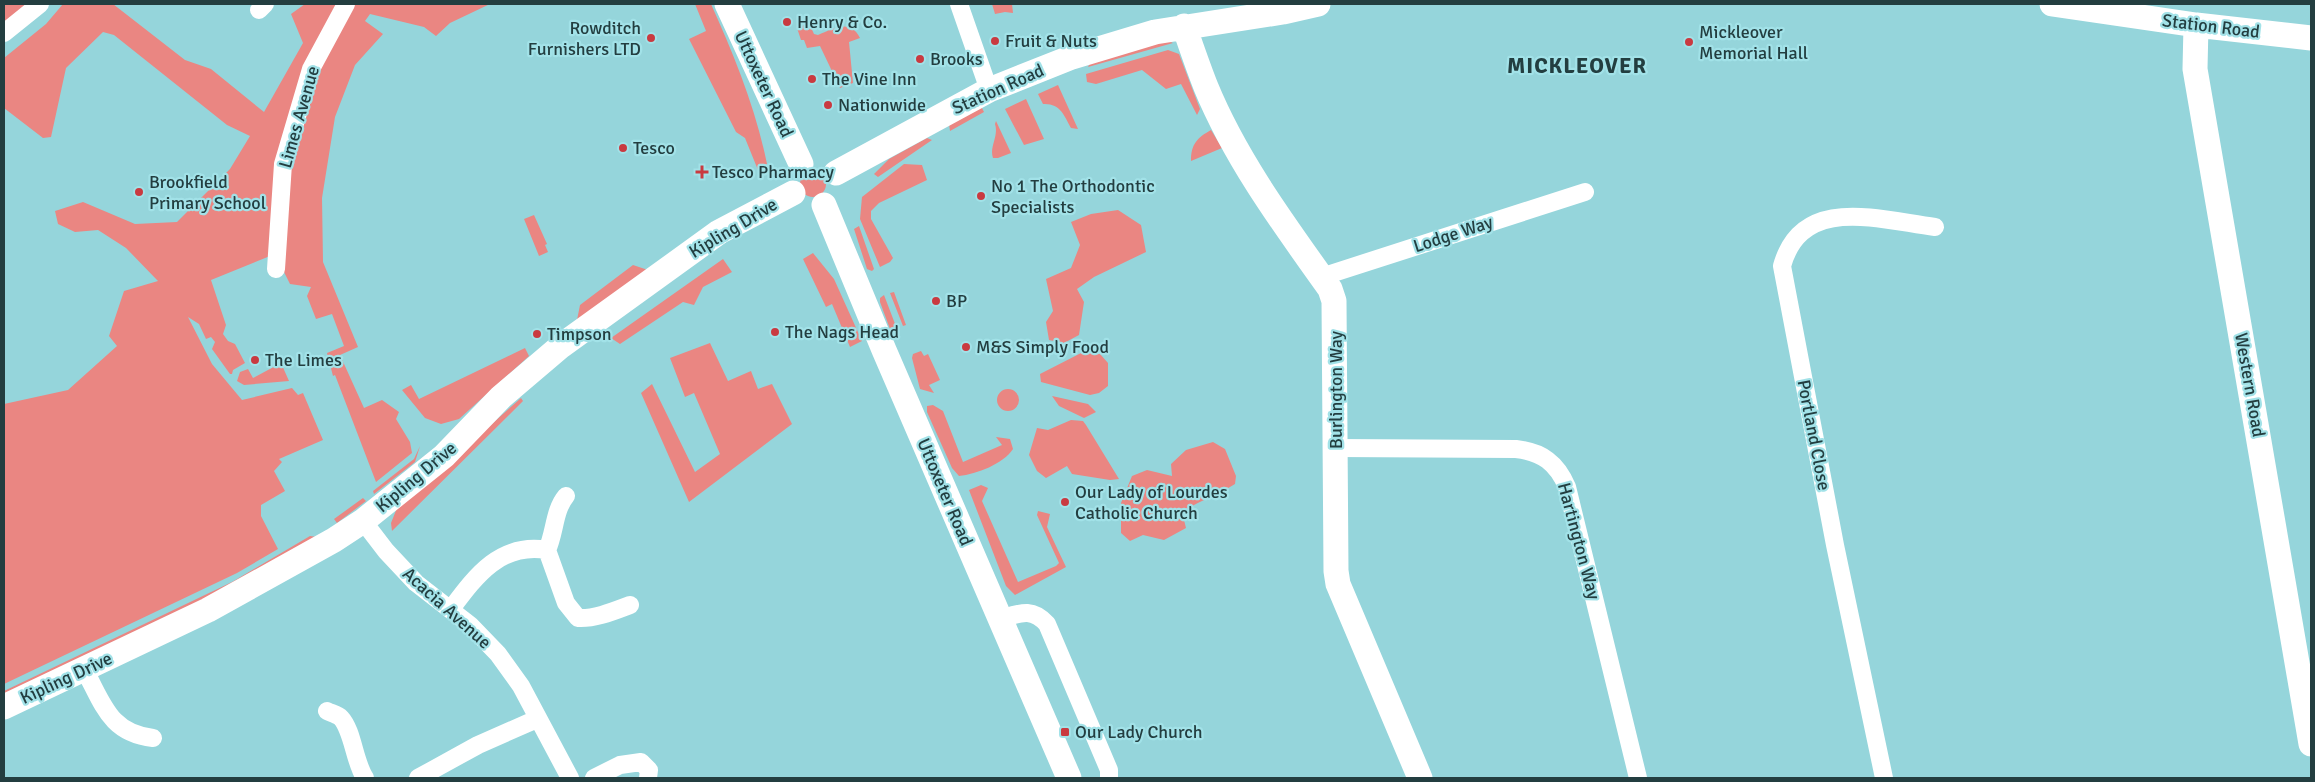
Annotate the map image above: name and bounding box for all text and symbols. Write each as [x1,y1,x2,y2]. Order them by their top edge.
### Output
street label: Station Road [2161,9,2261,43]
place label: Henry & Co. [797,11,887,33]
marker: Henry & Co. [781,16,793,28]
place label: Rowditch Furnishers LTD [528,17,641,60]
place label: Mickleover Memorial Hall [1699,21,1808,64]
street label: Uttoxeter Road [730,27,798,141]
place label: Fruit & Nuts [1005,30,1097,52]
marker: Rowditch Furnishers LTD [645,32,657,44]
marker: Fruit & Nuts [989,35,1001,47]
marker: Mickleover Memorial Hall [1683,36,1695,48]
place label: Brooks [930,48,983,70]
district label: MICKLEOVER [1507,52,1647,79]
marker: Brooks [914,53,926,65]
street label: Station Road [949,59,1047,119]
street label: Limes Avenue [274,63,324,171]
place label: The Vine Inn [822,68,917,90]
marker: The Vine Inn [806,73,818,85]
place label: Nationwide [838,94,926,116]
marker: Nationwide [822,99,834,111]
place label: Tesco [633,137,675,159]
marker: Tesco [617,142,629,154]
place label: Tesco Pharmacy [712,161,835,183]
marker: Tesco Pharmacy [696,166,708,178]
place label: Brookfield Primary School [149,171,266,214]
place label: No 1 The Orthodontic Specialists [991,175,1155,218]
marker: Brookfield Primary School [133,186,145,198]
marker: No 1 The Orthodontic Specialists [975,190,987,202]
street label: Kipling Drive [685,193,781,263]
street label: Lodge Way [1410,211,1496,257]
place label: BP [946,290,967,312]
marker: BP [930,295,942,307]
place label: The Nags Head [785,321,899,343]
place label: Timpson [547,323,612,345]
marker: The Nags Head [769,326,781,338]
marker: Timpson [531,328,543,340]
street label: Burlington Way [1325,330,1347,449]
street label: Western Road [2230,331,2270,439]
place label: M&S Simply Food [976,336,1109,358]
marker: M&S Simply Food [960,341,972,353]
place label: The Limes [265,349,342,371]
marker: The Limes [249,354,261,366]
street label: Portland Close [1792,378,1836,492]
street label: Uttoxeter Road [912,435,978,549]
street label: Kipling Drive [371,437,461,517]
street label: Hartington Way [1553,480,1605,602]
place label: Our Lady of Lourdes Catholic Church [1075,481,1228,524]
marker: Our Lady of Lourdes Catholic Church [1059,496,1071,508]
street label: Acacia Avenue [398,563,496,653]
street label: Kipling Drive [17,647,115,709]
place label: Our Lady Church [1075,721,1203,743]
marker: Our Lady Church [1059,726,1071,738]

